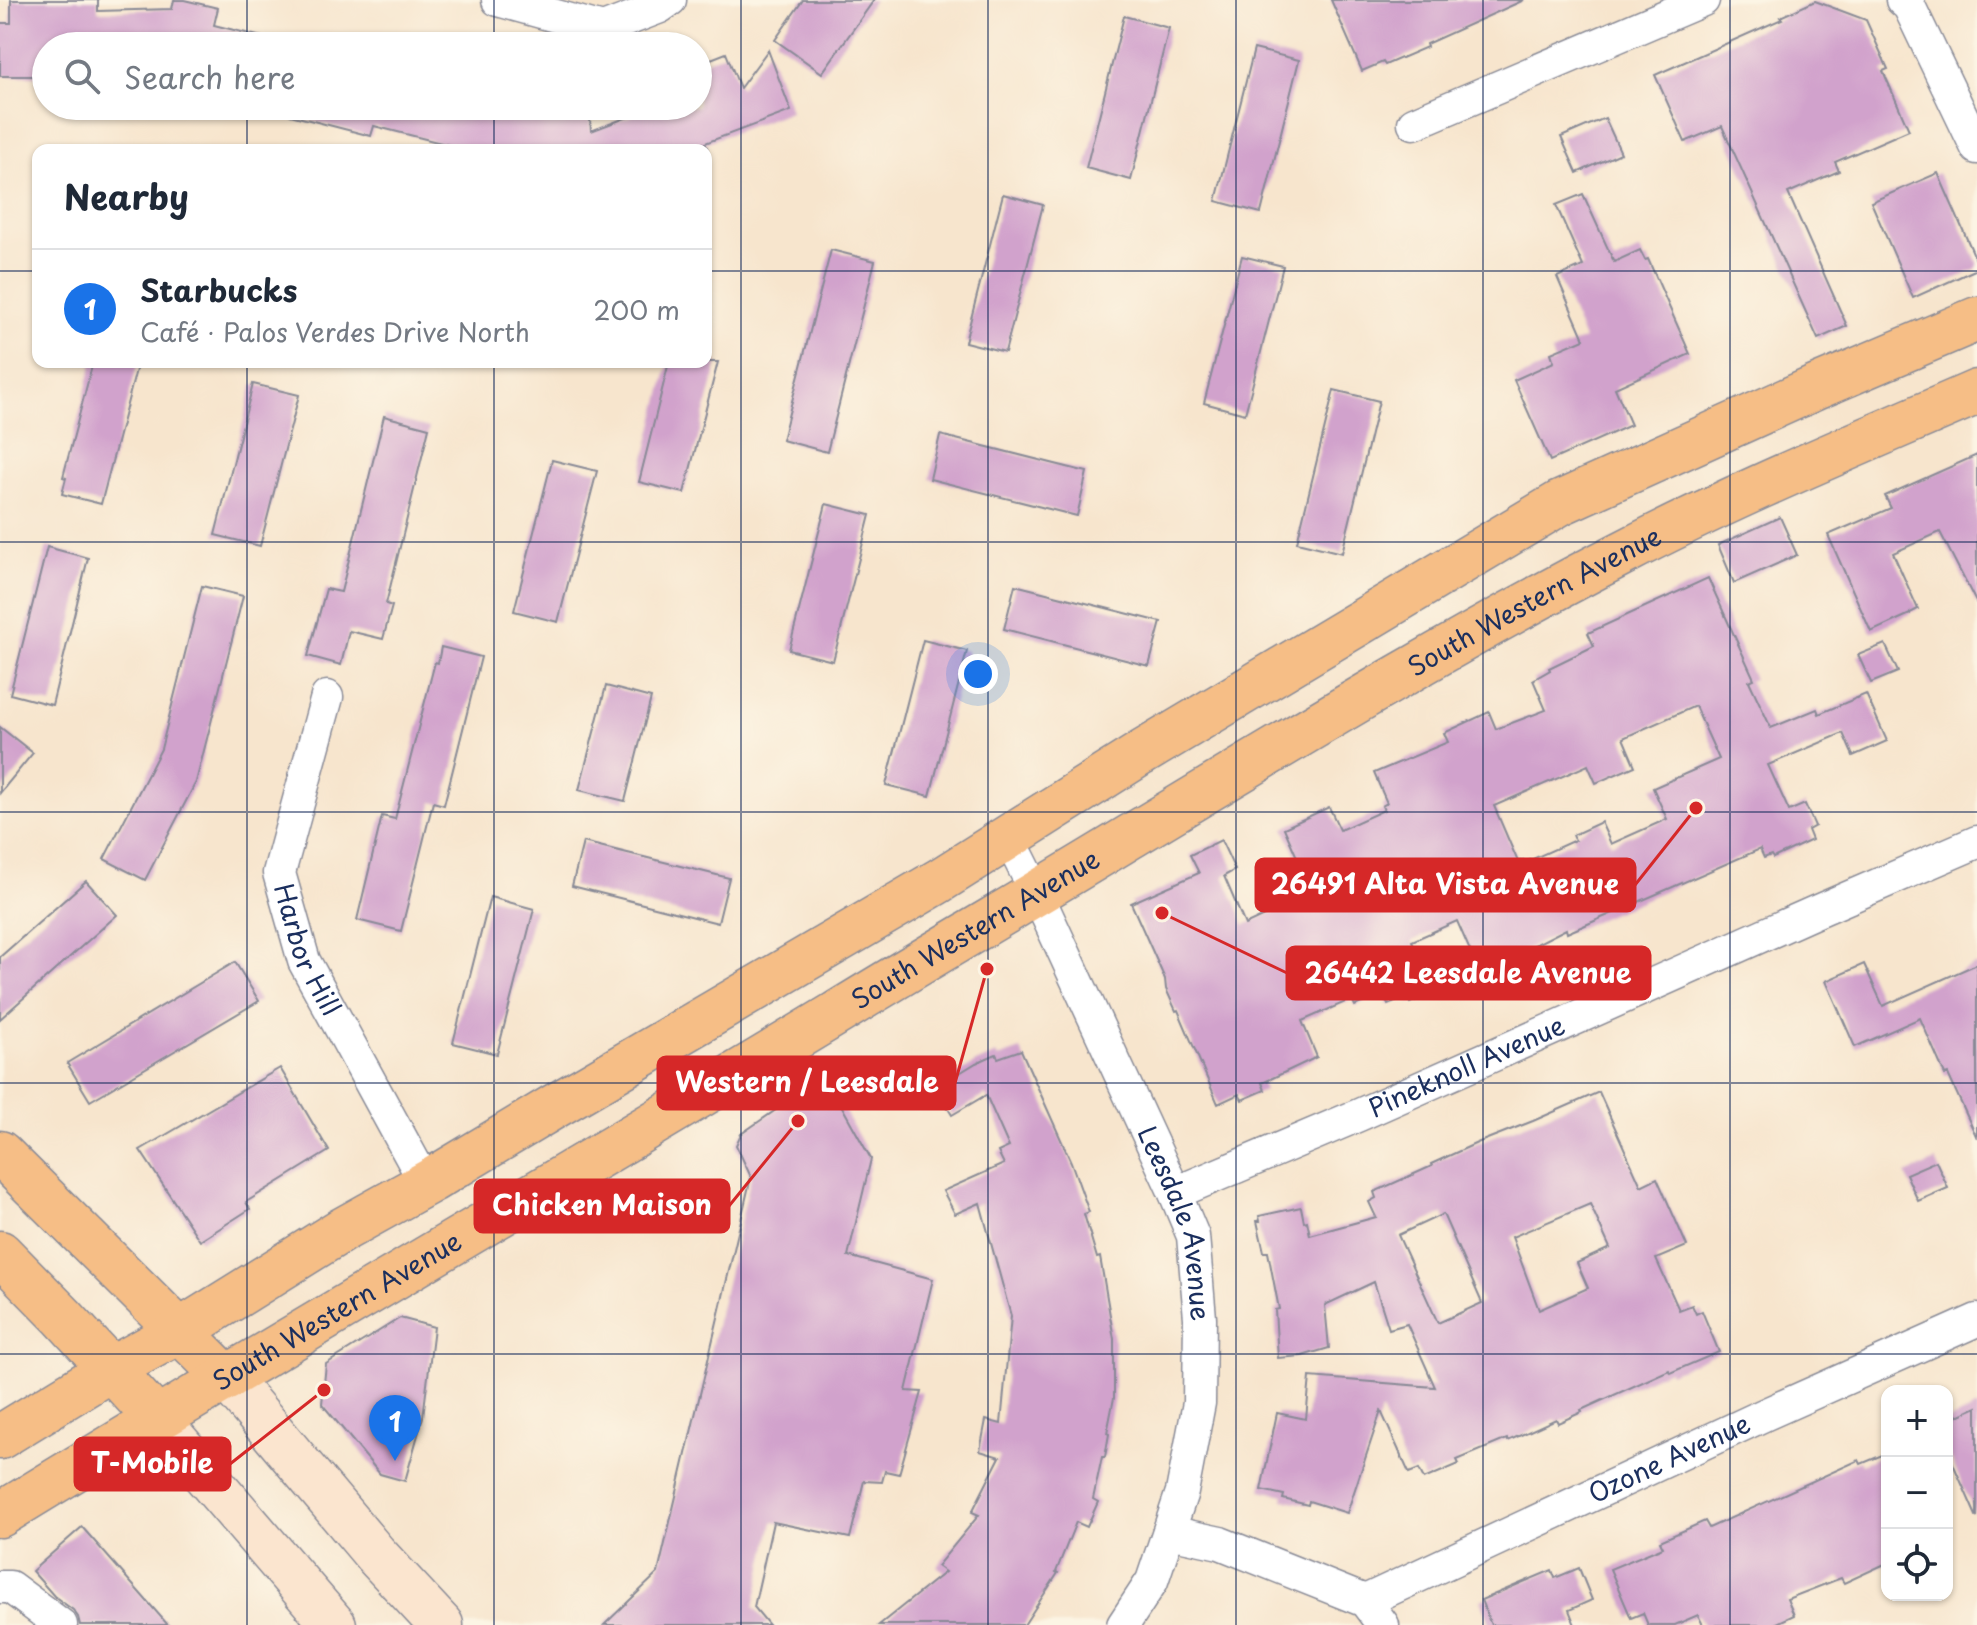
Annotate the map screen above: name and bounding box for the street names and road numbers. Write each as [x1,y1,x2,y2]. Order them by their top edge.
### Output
street label: South Western Avenue [1400,516,1667,685]
street label: South Western Avenue [843,839,1107,1018]
street label: Harbor Hill [265,879,351,1022]
street label: Pineknoll Avenue [1362,1005,1571,1126]
street label: Leesdale Avenue [1129,1119,1221,1322]
street label: South Western Avenue [205,1221,468,1400]
street label: Ozone Avenue [1582,1403,1756,1512]

